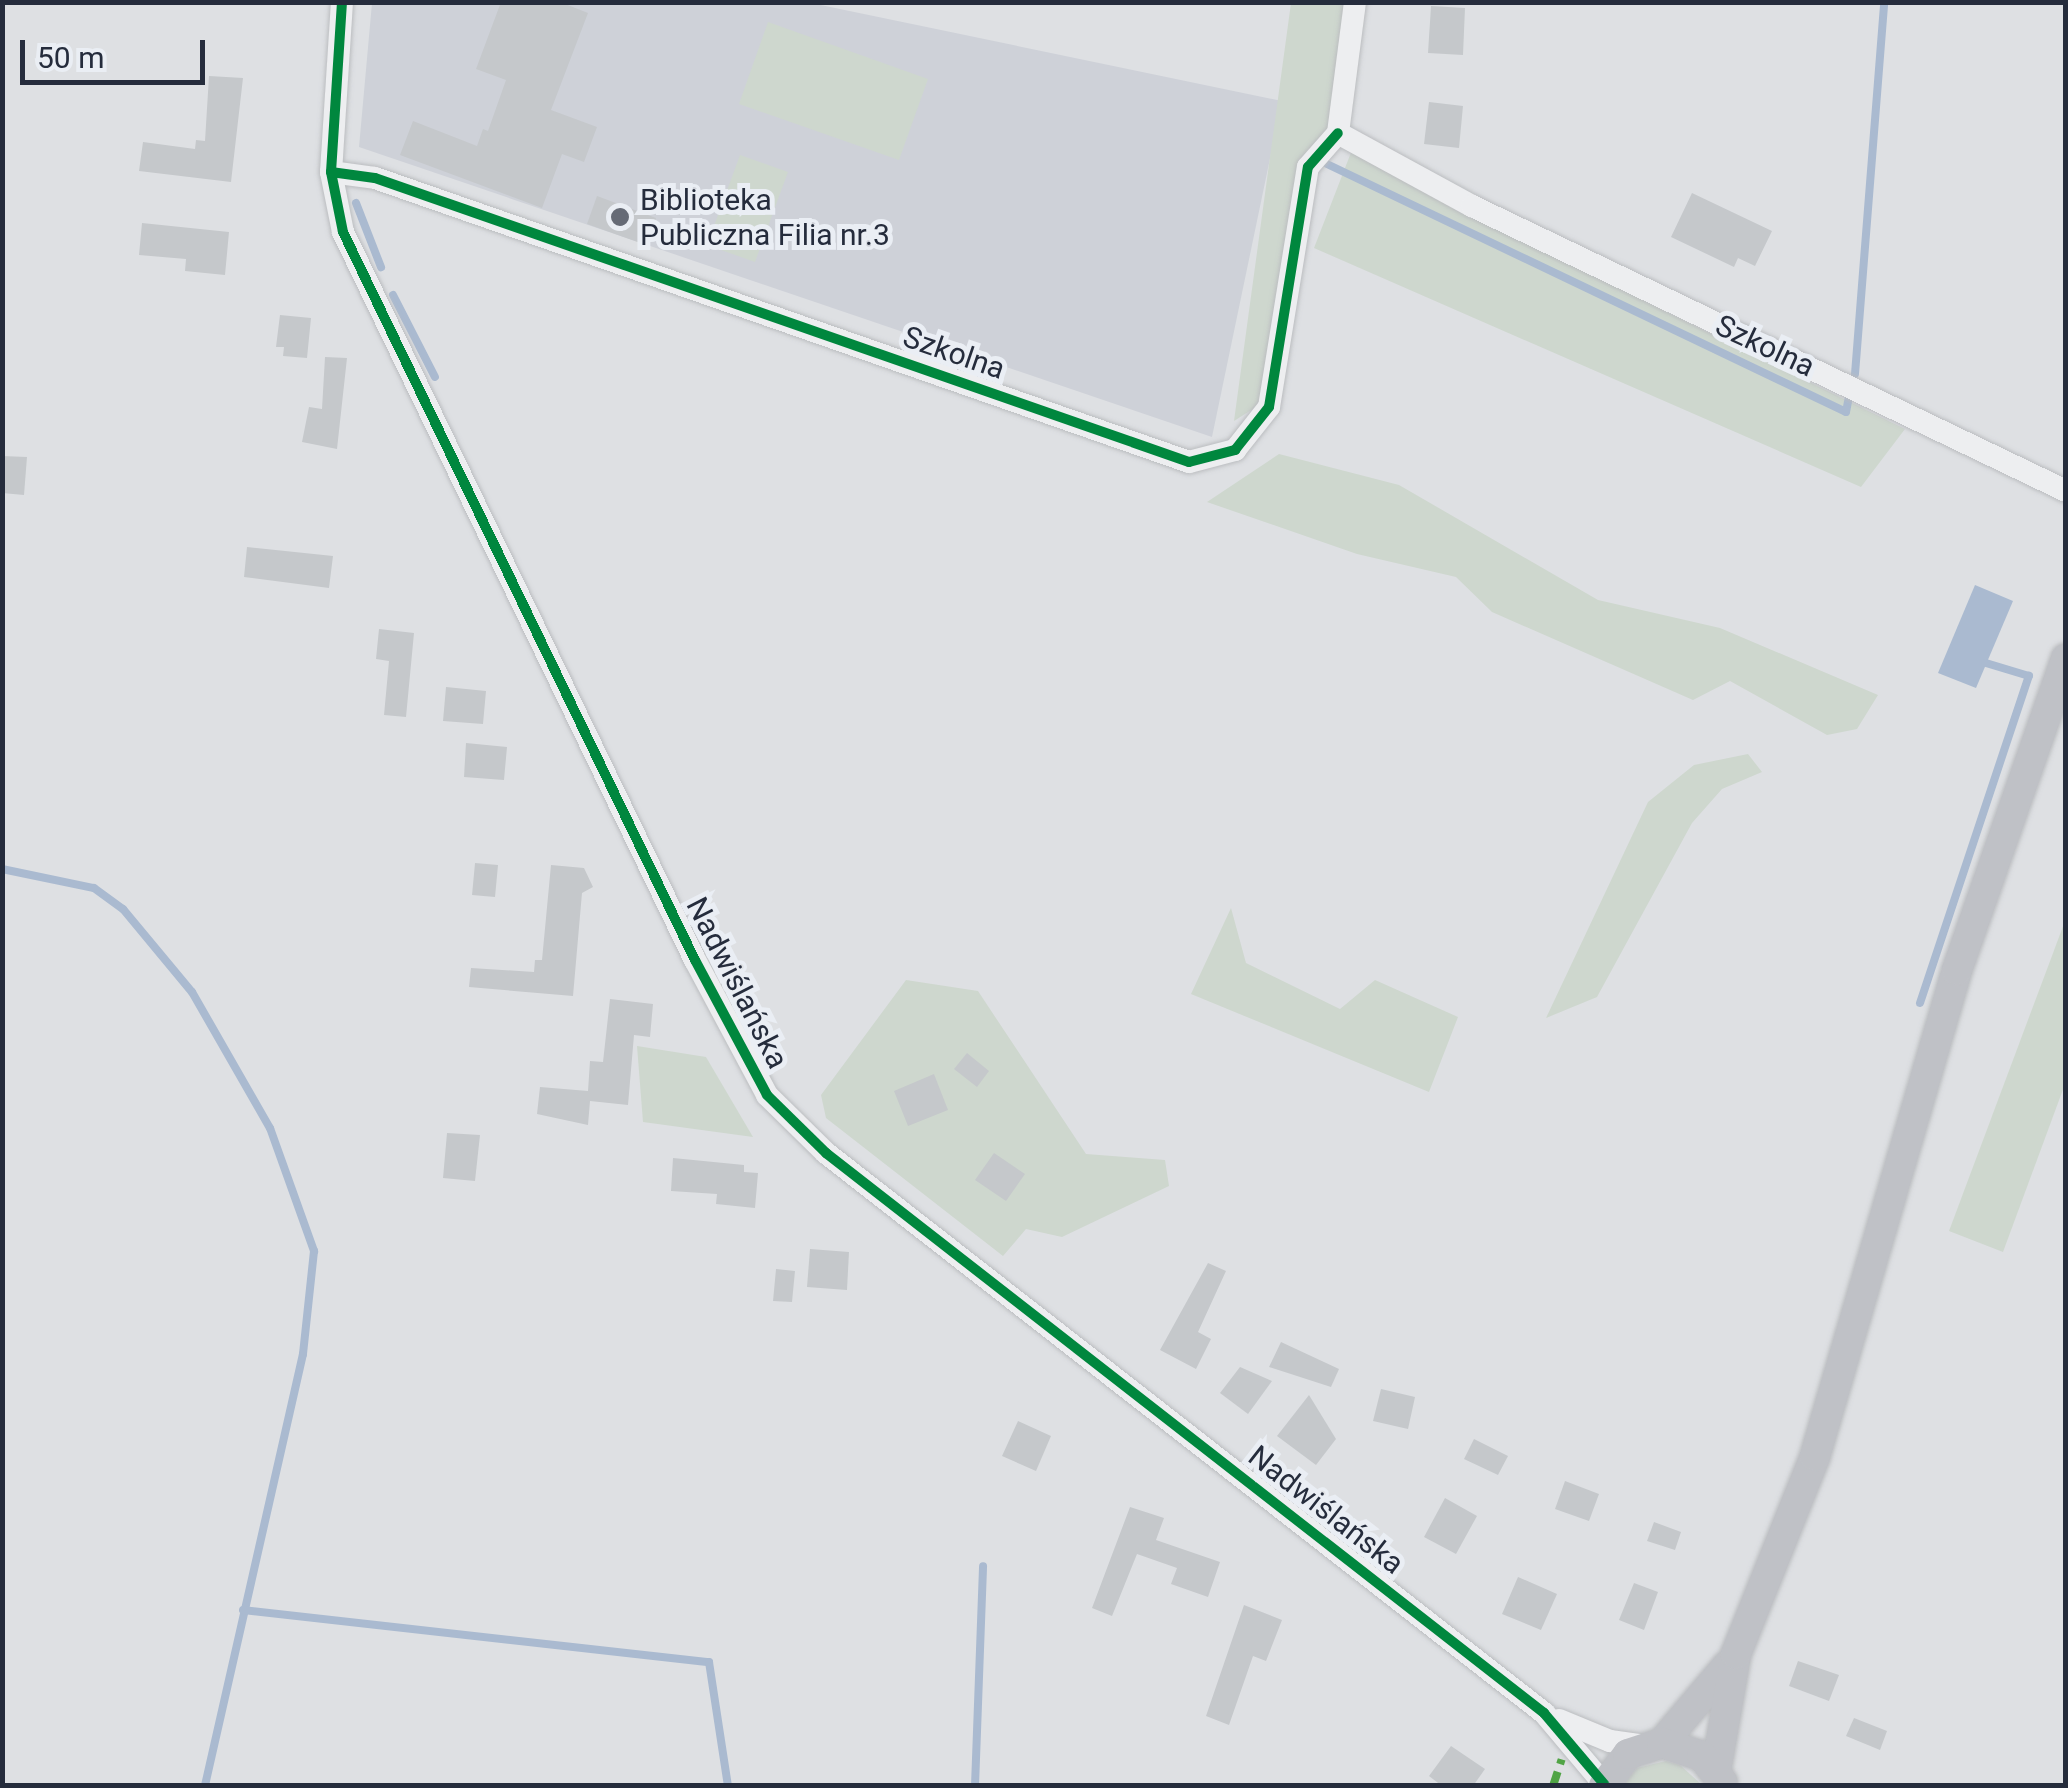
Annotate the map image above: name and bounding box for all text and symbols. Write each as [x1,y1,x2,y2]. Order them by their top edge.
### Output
scale bar [25,20,210,82]
text: 50 m [37,40,104,75]
place label: Biblioteka Publiczna Filia nr.3 [640,182,890,252]
marker: Biblioteka Publiczna Filia nr.3 [609,206,631,228]
street label: Szkolna [1710,307,1820,385]
street label: Szkolna [898,319,1010,387]
street label: Nadwiślańska [678,891,796,1075]
street label: Nadwiślańska [1241,1438,1411,1582]

